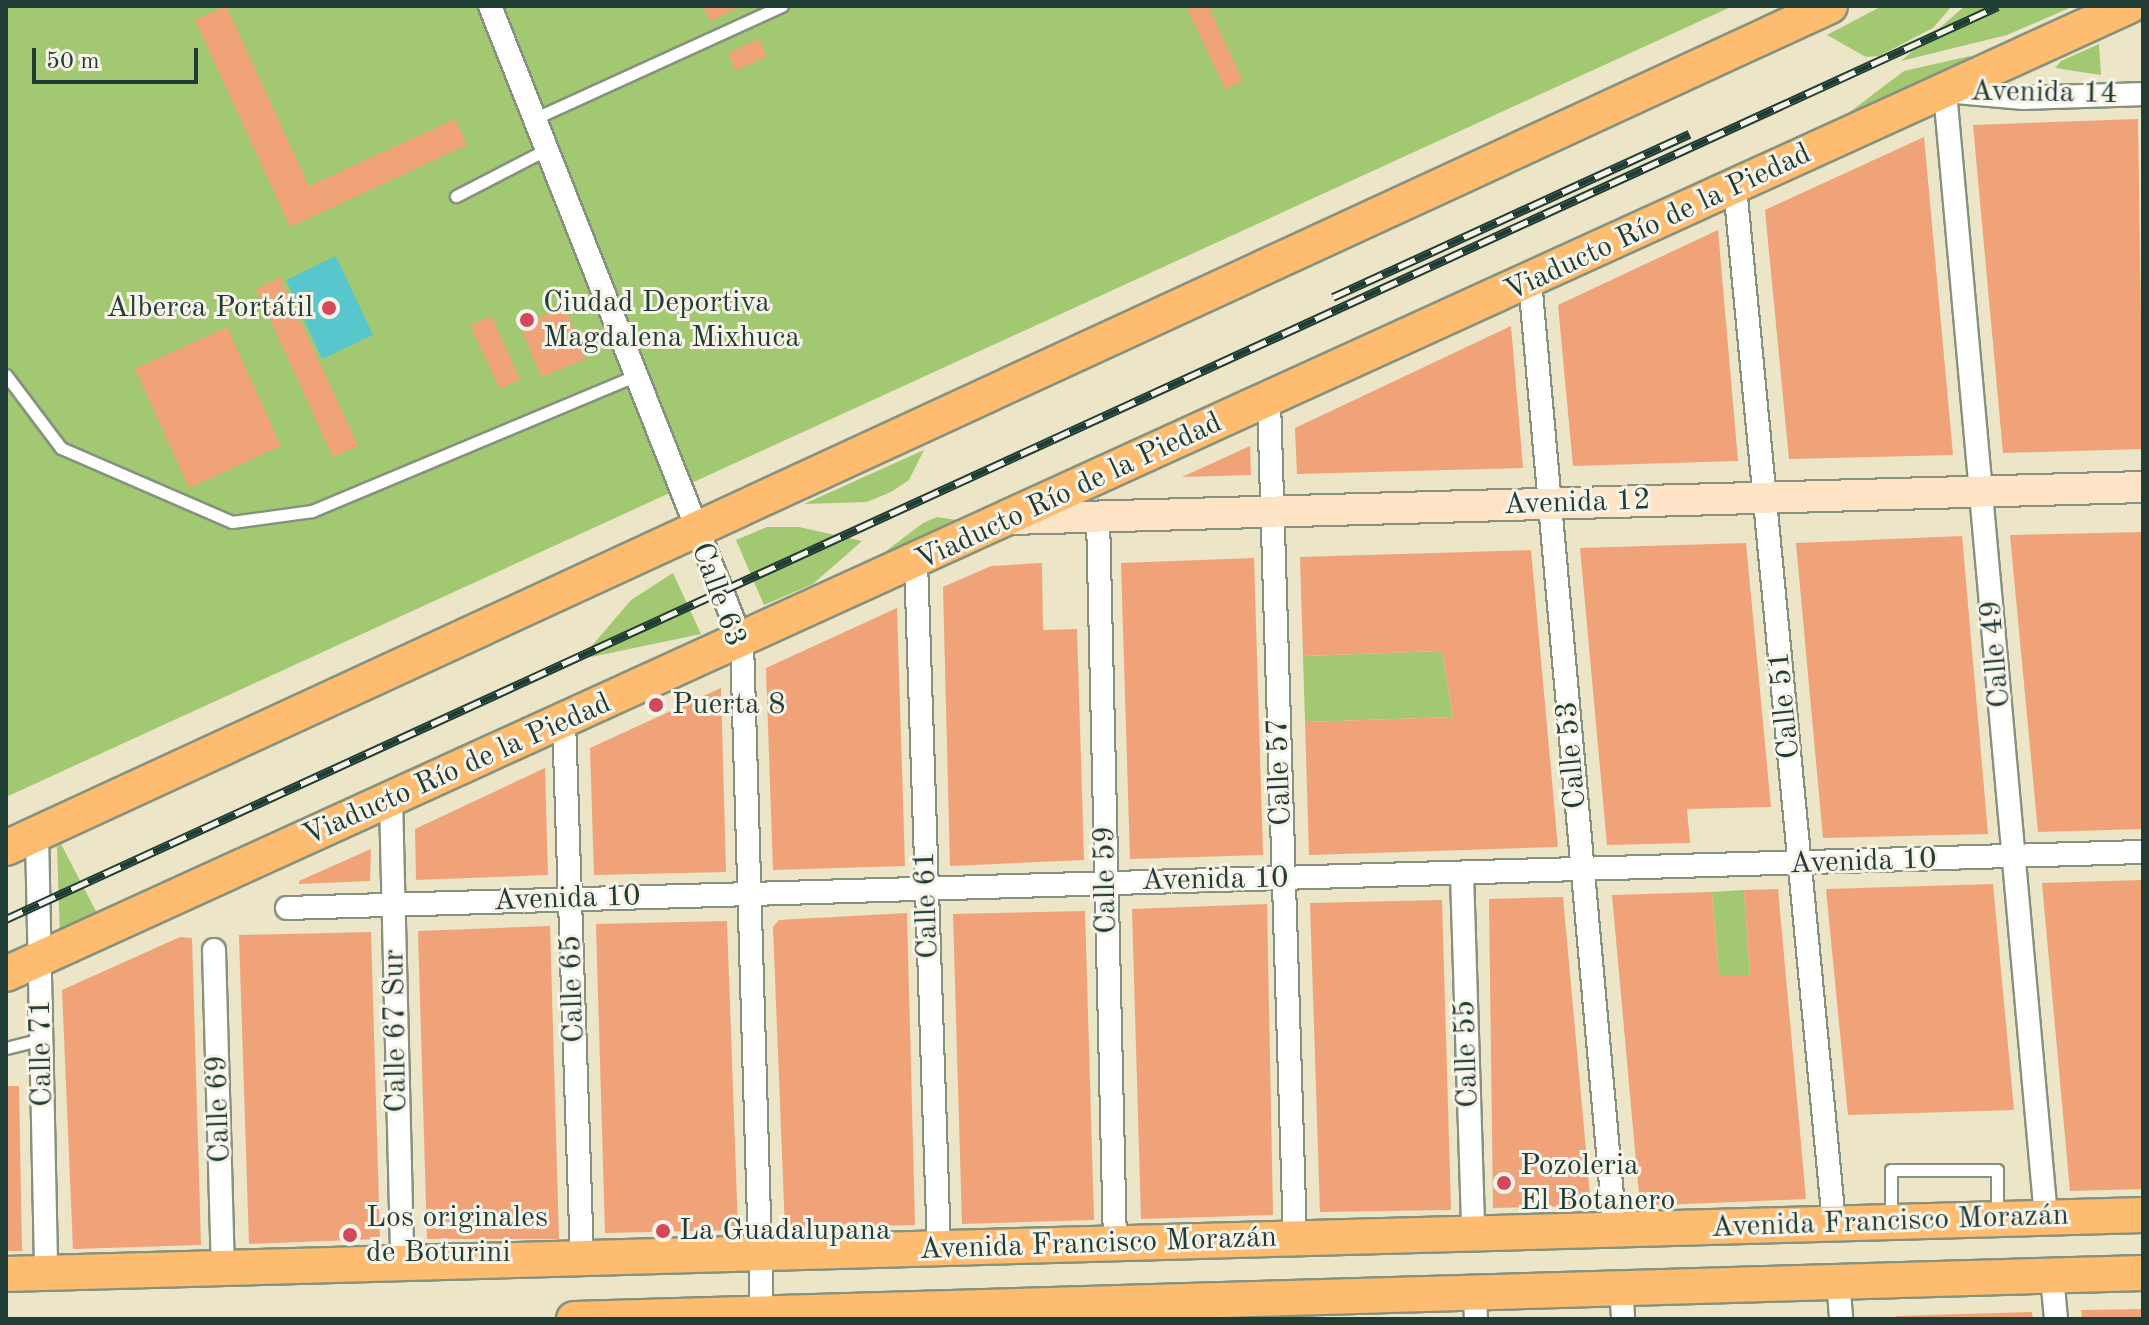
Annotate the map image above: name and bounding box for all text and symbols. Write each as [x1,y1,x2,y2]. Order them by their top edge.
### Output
scale bar [36,32,202,82]
text: 50 m [46,50,100,74]
street label: Avenida 14 [1970,74,2118,112]
street label: Viaducto Río de la Piedad [1499,136,1817,310]
place label: Ciudad Deportiva Magdalena Mixhuca [543,285,800,356]
place label: Alberca Portátil [106,290,313,326]
marker: Alberca Portátil [320,299,338,317]
marker: Ciudad Deportiva Magdalena Mixhuca [518,311,536,329]
street label: Viaducto Río de la Piedad [910,405,1228,579]
street label: Avenida 12 [1503,482,1651,524]
street label: Calle 63 [683,538,753,652]
street label: Calle 49 [1973,599,2019,709]
street label: Calle 51 [1761,649,1809,761]
street label: Viaducto Río de la Piedad [297,686,617,854]
place label: Puerta 8 [672,687,786,723]
marker: Puerta 8 [647,696,665,714]
street label: Calle 53 [1549,700,1595,810]
street label: Calle 57 [1260,717,1300,827]
street label: Calle 59 [1087,826,1125,934]
street label: Avenida 10 [1789,841,1937,883]
street label: Calle 61 [907,850,947,960]
street label: Avenida 10 [1141,861,1289,899]
street label: Avenida 10 [493,878,641,920]
street label: Calle 65 [553,934,593,1044]
street label: Calle 67 Sur [377,949,415,1113]
street label: Calle 71 [23,999,61,1107]
street label: Calle 55 [1447,999,1487,1109]
street label: Calle 69 [199,1054,239,1164]
place label: Pozoleria El Botanero [1520,1148,1675,1218]
marker: Pozoleria El Botanero [1495,1174,1513,1192]
street label: Avenida Francisco Morazán [1711,1198,2069,1246]
place label: Los originales de Boturini [366,1200,548,1270]
place label: La Guadalupana [679,1213,891,1249]
street label: Avenida Francisco Morazán [919,1220,1277,1268]
marker: La Guadalupana [654,1222,672,1240]
marker: Los originales de Boturini [341,1226,359,1244]

